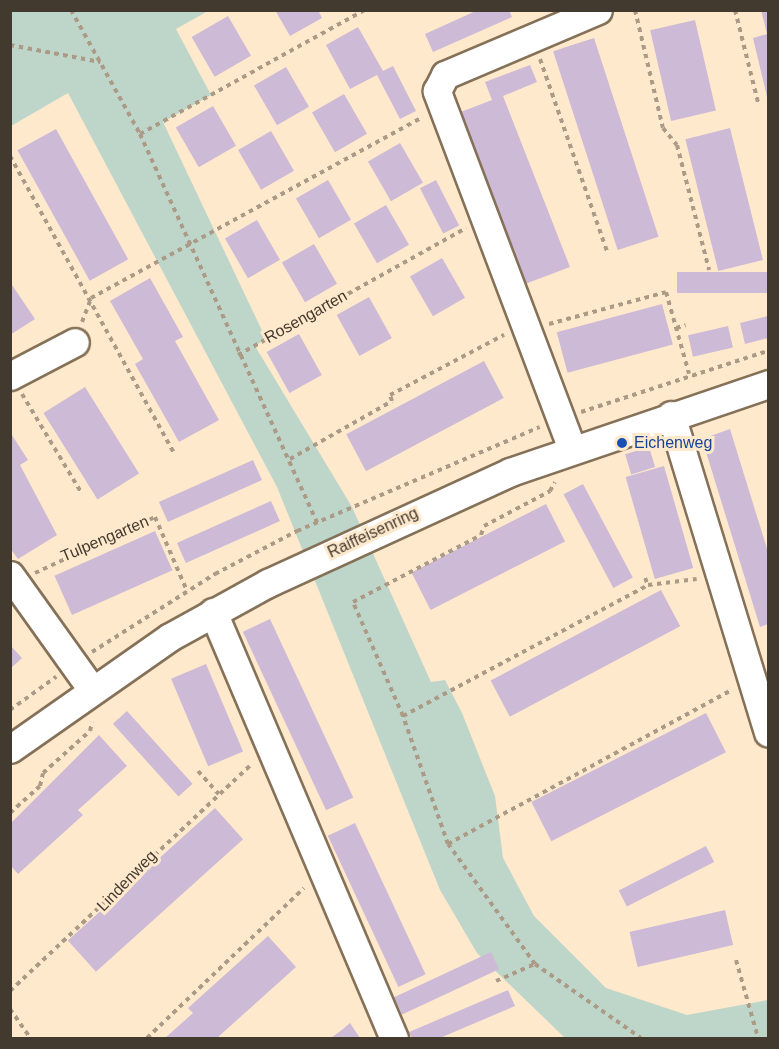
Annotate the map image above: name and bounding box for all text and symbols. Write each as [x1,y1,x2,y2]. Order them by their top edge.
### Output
street label: Rosengarten [261,286,351,348]
place label: Eichenweg [634,433,712,453]
marker: Eichenweg [615,436,629,450]
street label: Raiffeisenring [325,504,421,562]
street label: Tulpengarten [58,512,152,566]
street label: Lindenweg [93,846,161,916]

